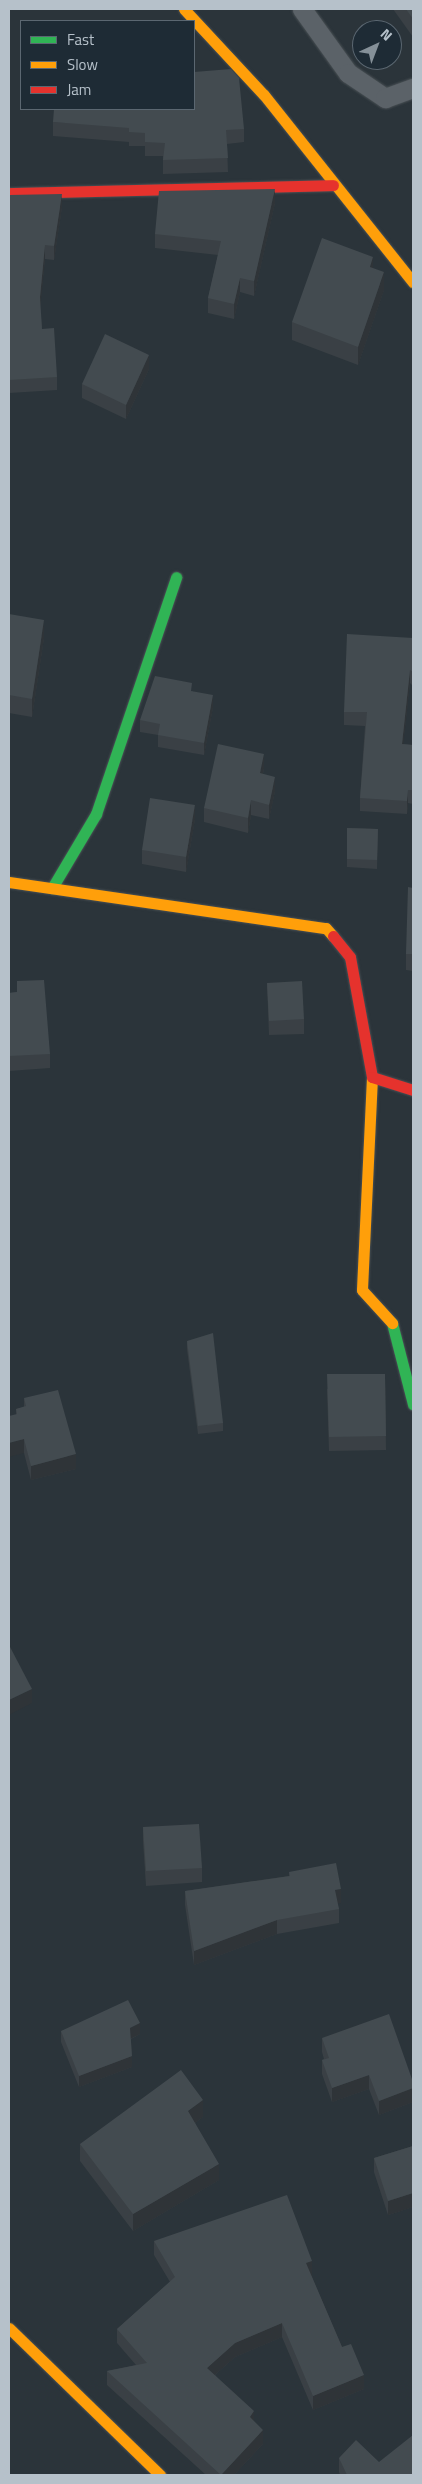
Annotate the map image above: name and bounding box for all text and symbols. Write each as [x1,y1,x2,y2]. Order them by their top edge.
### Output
legend [20,20,195,110]
north arrow [352,20,402,70]
text: N [376,23,398,45]
text: Fast [67,28,94,51]
text: Slow [67,53,98,76]
text: Jam [67,78,91,101]

